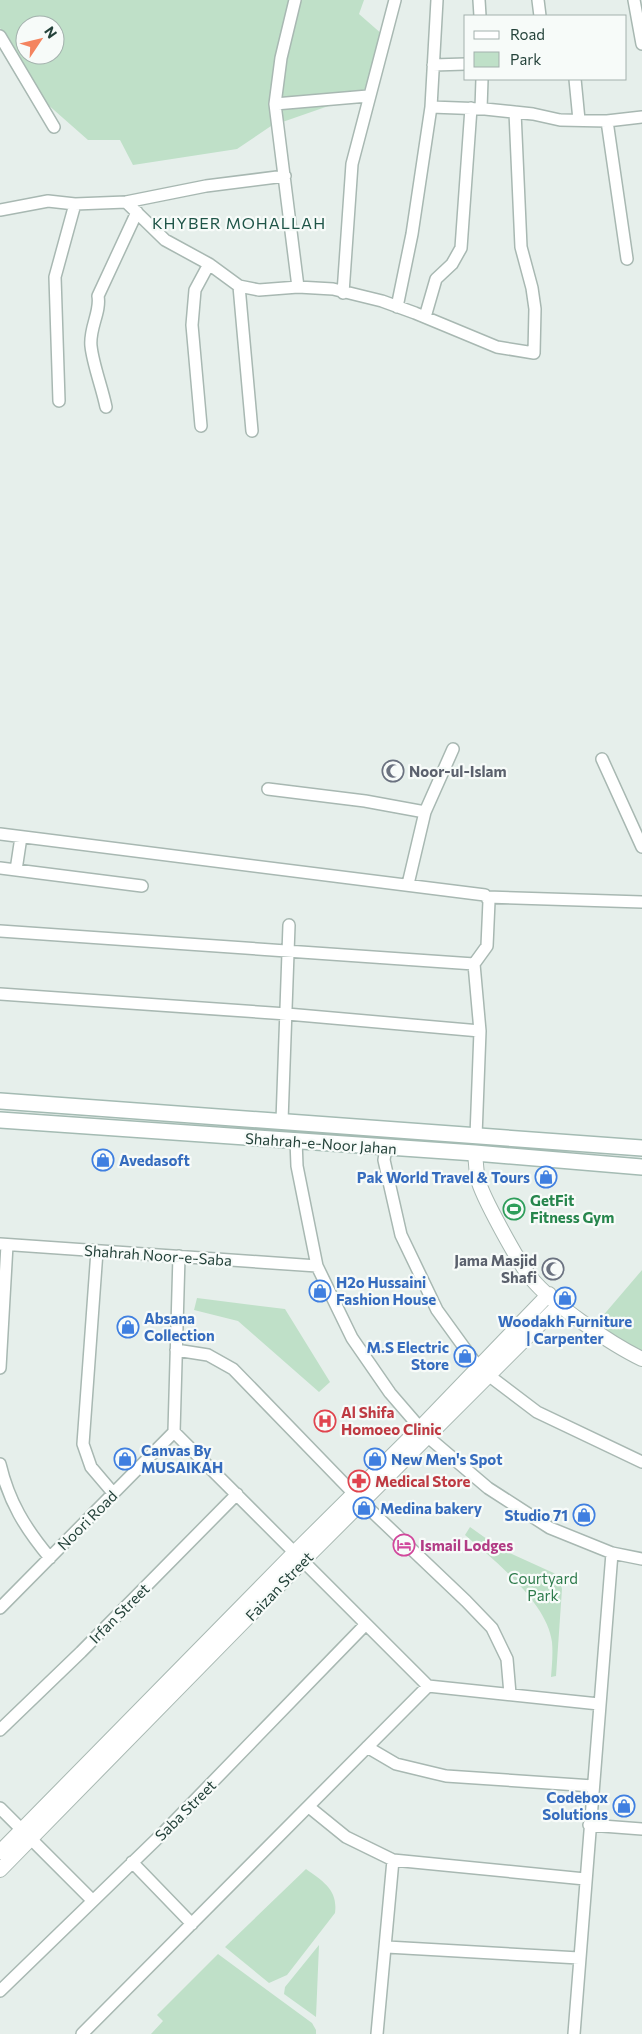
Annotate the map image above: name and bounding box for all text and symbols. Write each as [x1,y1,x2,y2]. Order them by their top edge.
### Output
north arrow [15,15,65,65]
legend [464,15,627,80]
text: N [41,23,61,41]
text: Road [510,25,545,43]
text: Park [510,50,541,68]
district label: KHYBER MOHALLAH [152,213,326,232]
mosque icon: Noor-ul-Islam [381,759,405,783]
place label: Noor-ul-Islam [409,762,507,780]
street label: Shahrah-e-Noor Jahan [245,1129,397,1157]
shop icon: Avedasoft [91,1148,115,1172]
place label: Avedasoft [119,1151,190,1169]
shop icon: Pak World Travel & Tours [534,1165,558,1189]
place label: Pak World Travel & Tours [357,1168,530,1186]
place label: GetFit Fitness Gym [530,1191,614,1226]
sports icon: GetFit Fitness Gym [502,1197,526,1221]
street label: Shahrah Noor-e-Saba [83,1241,233,1269]
place label: Jama Masjid Shafi [454,1251,537,1286]
mosque icon: Jama Masjid Shafi [541,1257,565,1281]
place label: H2o Hussaini Fashion House [336,1273,436,1308]
shop icon: H2o Hussaini Fashion House [308,1279,332,1303]
shop icon: Woodakh Furniture | Carpenter [553,1286,577,1310]
place label: Absana Collection [144,1309,215,1344]
place label: Woodakh Furniture | Carpenter [498,1312,632,1347]
shop icon: Absana Collection [116,1315,140,1339]
place label: M.S Electric Store [367,1338,449,1373]
shop icon: M.S Electric Store [453,1344,477,1368]
place label: Al Shifa Homoeo Clinic [341,1403,442,1438]
hospital icon: Al Shifa Homoeo Clinic [313,1409,337,1433]
place label: Canvas By MUSAIKAH [141,1441,223,1476]
shop icon: Canvas By MUSAIKAH [113,1447,137,1471]
shop icon: New Men's Spot [363,1447,387,1471]
place label: New Men's Spot [391,1450,503,1468]
pharmacy icon: Medical Store [347,1469,371,1493]
place label: Medical Store [375,1472,470,1490]
street label: Noori Road [53,1486,121,1554]
shop icon: Medina bakery [352,1496,376,1520]
place label: Medina bakery [380,1499,483,1517]
shop icon: Studio 71 [572,1503,596,1527]
place label: Studio 71 [504,1506,568,1524]
hotel icon: Ismail Lodges [392,1533,416,1557]
place label: Ismail Lodges [420,1536,513,1554]
street label: Faizan Street [242,1548,316,1624]
park label: Courtyard Park [508,1569,578,1604]
street label: Irfan Street [85,1579,153,1647]
street label: Saba Street [151,1776,219,1844]
place label: Codebox Solutions [542,1788,608,1823]
shop icon: Codebox Solutions [612,1794,636,1818]

